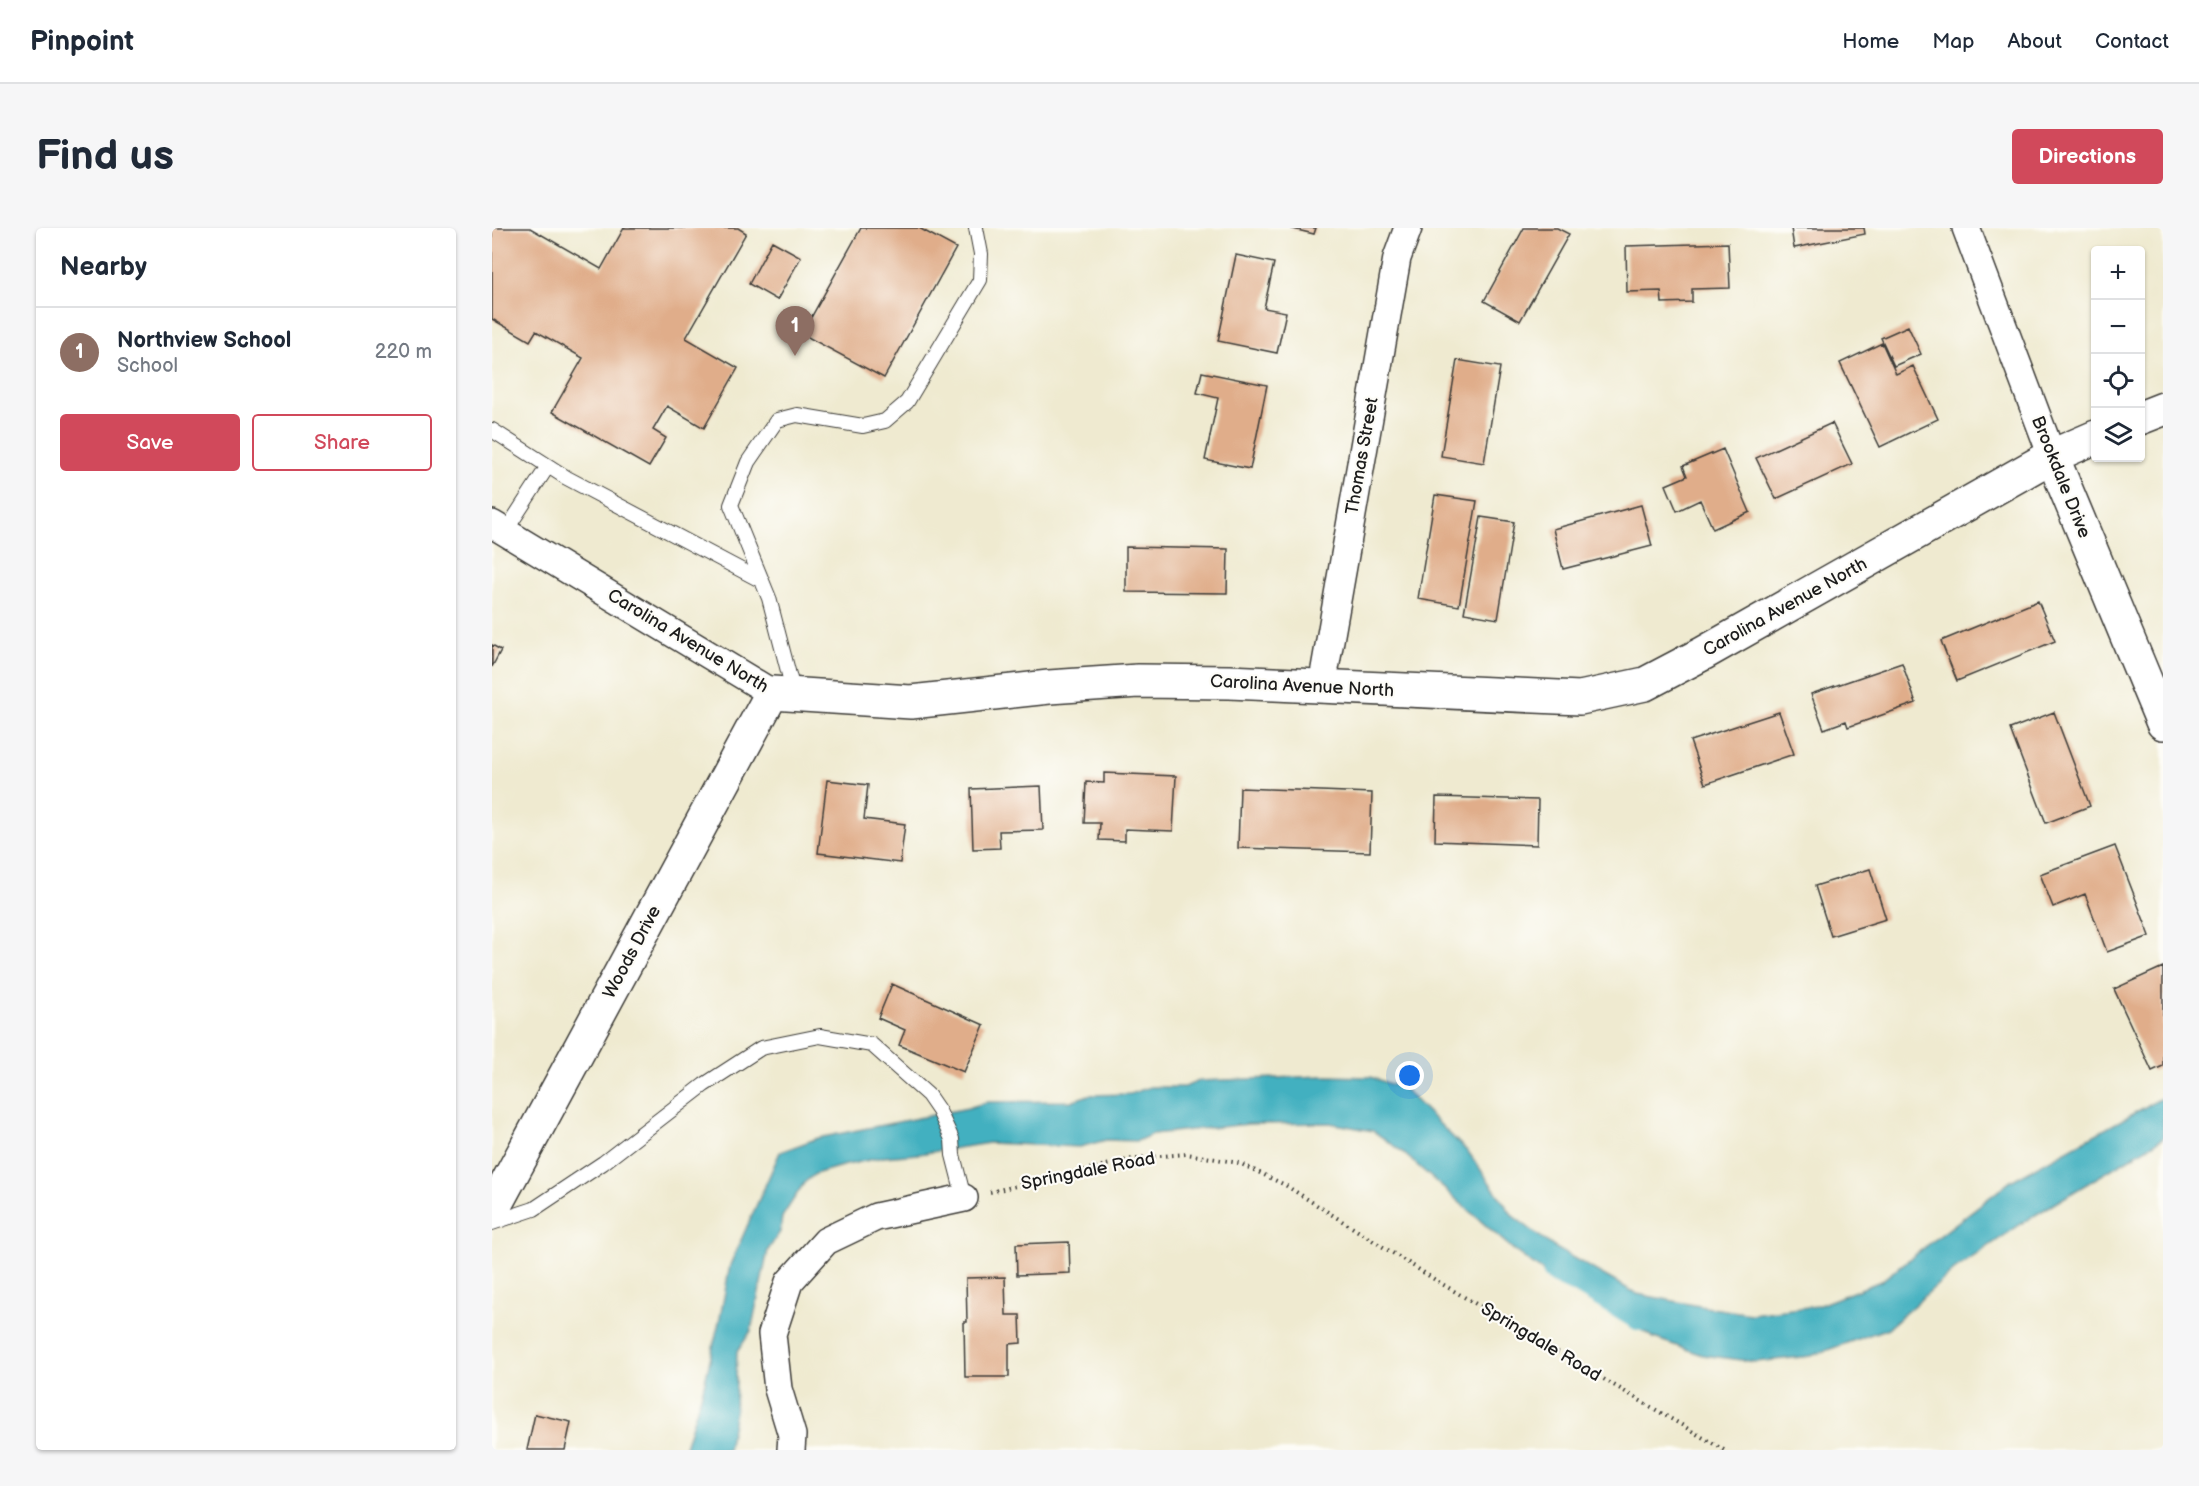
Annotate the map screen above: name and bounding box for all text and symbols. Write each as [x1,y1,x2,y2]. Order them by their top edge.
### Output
text: Pinpoint [30,25,134,58]
text: Home [1842,29,1899,54]
text: Map [1932,29,1974,54]
text: About [2007,29,2062,54]
text: Contact [2095,29,2169,54]
button: Directions [2012,129,2163,184]
text: Find us [36,131,174,182]
map controls [2091,246,2145,462]
button: + [2091,246,2145,300]
text: Nearby [60,252,147,283]
button: − [2091,300,2145,354]
pin: 1 [776,306,814,356]
text: Northview School [117,327,291,354]
text: 1 [75,340,84,364]
text: 220 m [375,340,432,364]
text: School [117,354,178,378]
button: locate [2091,354,2145,408]
street label: Thomas Street [1341,395,1383,516]
button: layers [2091,408,2145,462]
street label: Brookdale Drive [2027,413,2095,541]
button: Save [60,414,240,471]
button: Share [252,414,432,471]
street label: Carolina Avenue North [1699,553,1871,661]
street label: Carolina Avenue North [604,585,772,697]
street label: Carolina Avenue North [1210,671,1394,701]
street label: Woods Drive [599,902,665,1002]
your location [1395,1061,1424,1090]
street label: Springdale Road [1019,1148,1157,1194]
street label: Springdale Road [1477,1298,1605,1386]

